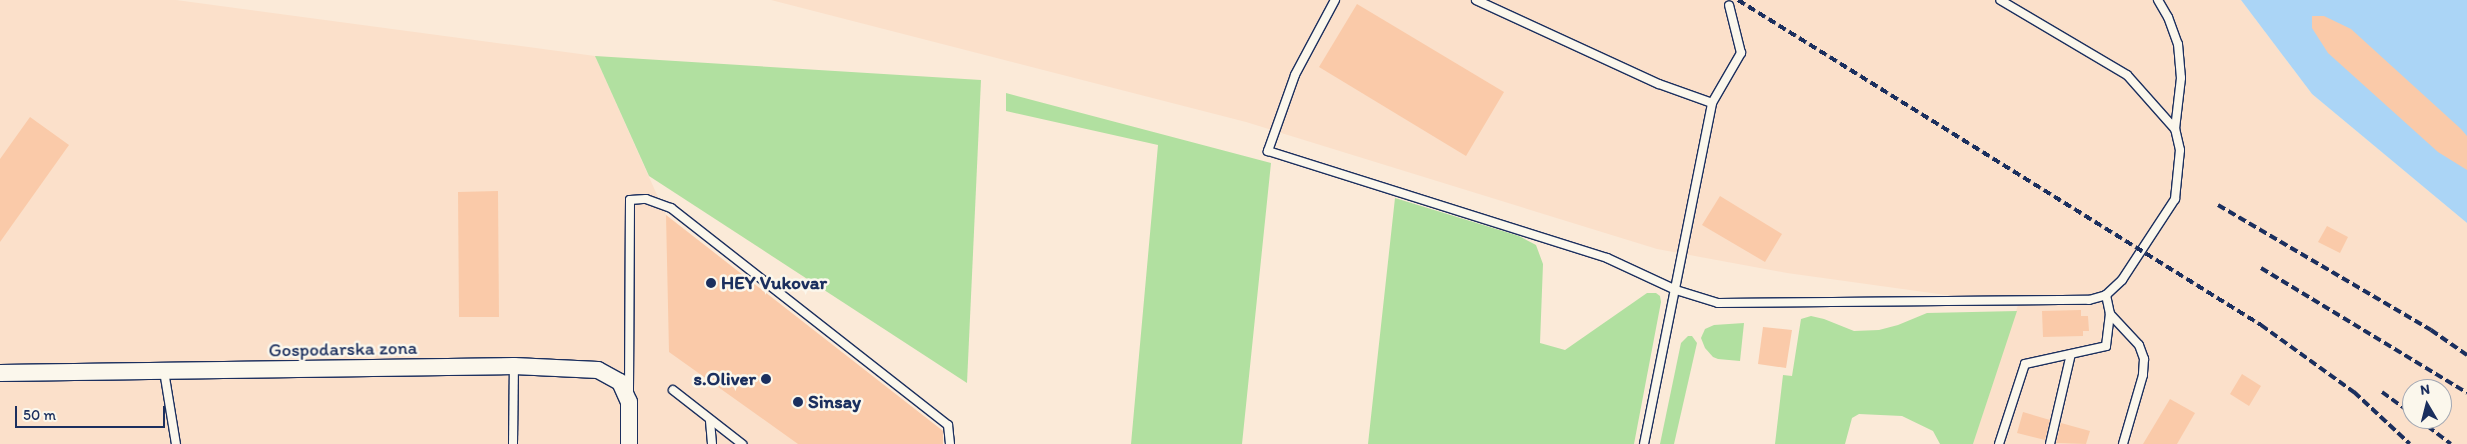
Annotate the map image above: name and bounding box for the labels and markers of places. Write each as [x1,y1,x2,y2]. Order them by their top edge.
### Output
place label: HEY Vukovar [721,272,827,294]
marker: HEY Vukovar [705,277,717,289]
place label: s.Oliver [693,368,756,390]
marker: s.Oliver [760,373,772,385]
place label: Sinsay [808,391,861,413]
marker: Sinsay [792,396,804,408]

